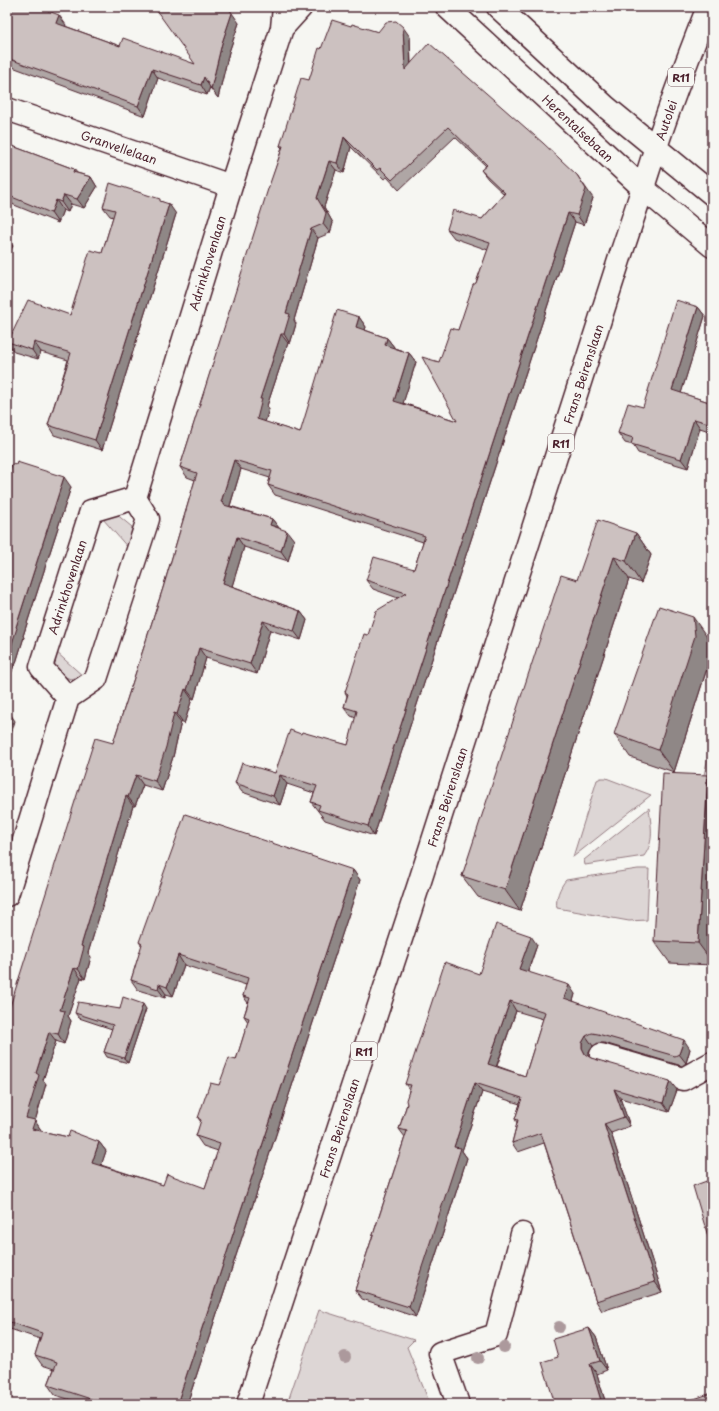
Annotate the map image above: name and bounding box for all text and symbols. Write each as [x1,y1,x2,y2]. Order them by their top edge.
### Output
road number: R11 [668,68,694,86]
street label: Herentalsebaan [538,90,618,166]
street label: Autolei [651,98,681,142]
street label: Granvellelaan [78,126,160,168]
street label: Adrinkhovenlaan [184,213,230,313]
street label: Frans Beirenslaan [558,322,608,426]
road number: R11 [548,434,574,452]
street label: Adrinkhovenlaan [43,537,91,637]
street label: Frans Beirenslaan [422,745,472,849]
road number: R11 [351,1042,377,1060]
street label: Frans Beirenslaan [314,1076,364,1180]

